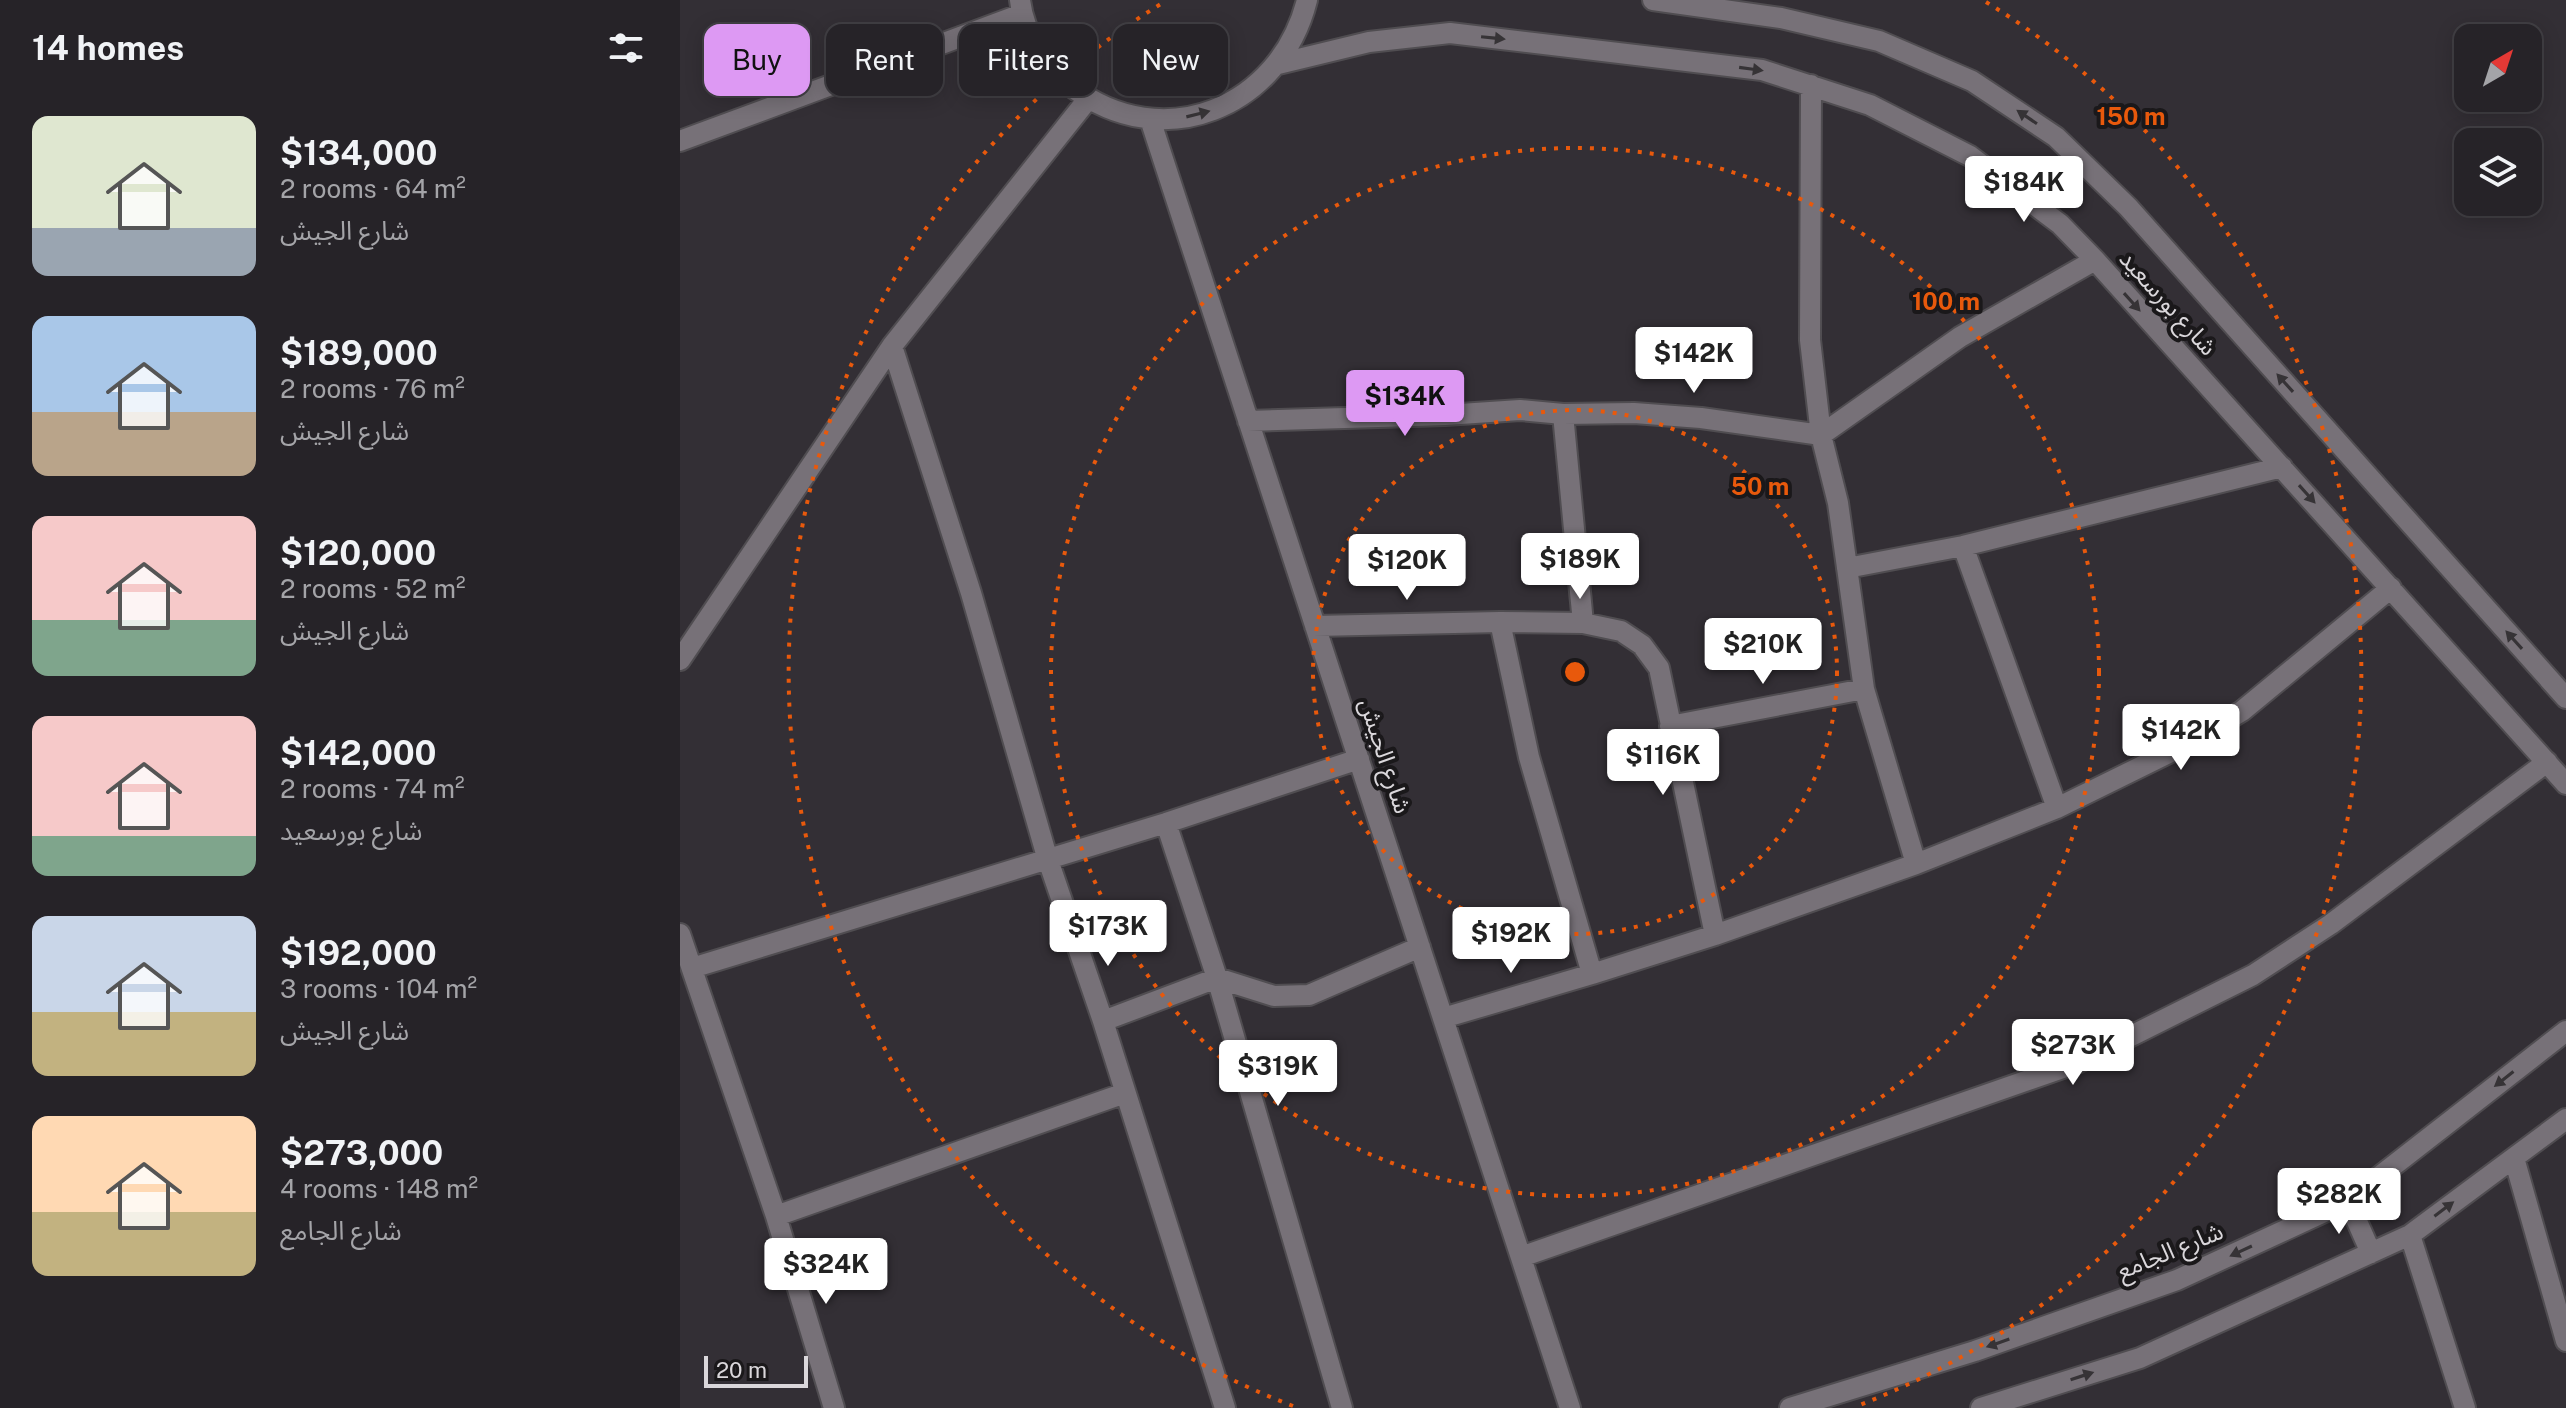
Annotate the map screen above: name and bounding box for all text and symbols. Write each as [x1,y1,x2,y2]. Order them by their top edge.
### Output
chip: Buy [704,24,810,96]
chip: Rent [826,24,943,96]
chip: Filters [959,24,1097,96]
chip: New [1113,24,1228,96]
north arrow [2454,24,2542,112]
map controls [2454,24,2542,216]
icon: filters [604,26,648,70]
text: 14 homes [32,28,184,68]
one-way arrow [1481,31,1506,44]
one-way arrow [1739,63,1764,76]
text: 150 m [2097,102,2165,130]
one-way arrow [1185,107,1210,120]
one-way arrow [2016,110,2037,125]
button: layers [2454,128,2542,216]
text: $134,000 [280,133,437,173]
icon: home [96,148,192,244]
pin: $184K [1968,156,2080,224]
text: $184K [1983,166,2065,197]
text: 2 rooms · 64 m² [280,173,466,204]
text: شارع الجيش [280,215,409,246]
street label: شارع بورسعيد [2111,244,2223,363]
text: 100 m [1912,287,1980,315]
one-way arrow [2123,292,2141,311]
pin: $142K [1638,327,1750,395]
text: $189,000 [280,333,438,373]
text: $142K [1653,337,1735,368]
icon: home [96,348,192,444]
pin: $134K [1349,370,1461,438]
text: 2 rooms · 76 m² [280,373,465,404]
one-way arrow [2277,374,2294,394]
text: $134K [1364,380,1446,411]
text: شارع الجيش [280,415,409,446]
text: 50 m [1731,472,1789,500]
one-way arrow [2297,485,2315,504]
text: $120,000 [280,533,436,573]
pin: $189K [1524,533,1636,601]
pin: $120K [1351,534,1463,602]
text: $189K [1539,543,1621,574]
text: $120K [1367,544,1447,575]
icon: home [96,548,192,644]
text: 2 rooms · 52 m² [280,573,466,604]
text: شارع الجيش [280,615,409,646]
pin: $210K [1707,618,1819,686]
text: $210K [1723,628,1803,659]
one-way arrow [2506,630,2523,650]
centre of rings [1561,658,1589,686]
street label: شارع الجيش [1350,695,1418,818]
pin: $142K [2125,704,2237,772]
text: $142K [2140,714,2222,745]
pin: $116K [1607,729,1719,797]
text: $142,000 [280,733,437,773]
text: $116K [1625,739,1701,770]
icon: home [96,748,192,844]
text: 2 rooms · 74 m² [280,773,465,804]
text: شارع بورسعيد [280,815,422,846]
pin: $173K [1052,900,1164,968]
pin: $192K [1455,907,1567,975]
text: $173K [1068,910,1148,941]
text: $192K [1470,917,1552,948]
text: $192,000 [280,933,437,973]
icon: home [96,948,192,1044]
text: 3 rooms · 104 m² [280,973,477,1004]
text: شارع الجيش [280,1015,409,1046]
pin: $273K [2017,1019,2129,1087]
text: $273K [2030,1029,2116,1060]
pin: $319K [1222,1040,1334,1108]
text: $319K [1237,1050,1319,1081]
one-way arrow [2494,1071,2515,1087]
text: $273,000 [280,1133,443,1173]
icon: home [96,1148,192,1244]
pin: $282K [2283,1168,2395,1236]
text: 4 rooms · 148 m² [280,1173,478,1204]
text: $282K [2296,1178,2382,1209]
one-way arrow [2434,1202,2455,1218]
text: شارع الجامع [280,1215,402,1246]
street label: شارع الجامع [2112,1216,2228,1288]
pin: $324K [770,1238,882,1306]
one-way arrow [2229,1244,2253,1257]
text: $324K [782,1248,870,1279]
one-way arrow [1986,1337,2010,1349]
scale bar [704,1352,808,1388]
text: 20 m [716,1357,767,1383]
one-way arrow [2071,1369,2095,1382]

